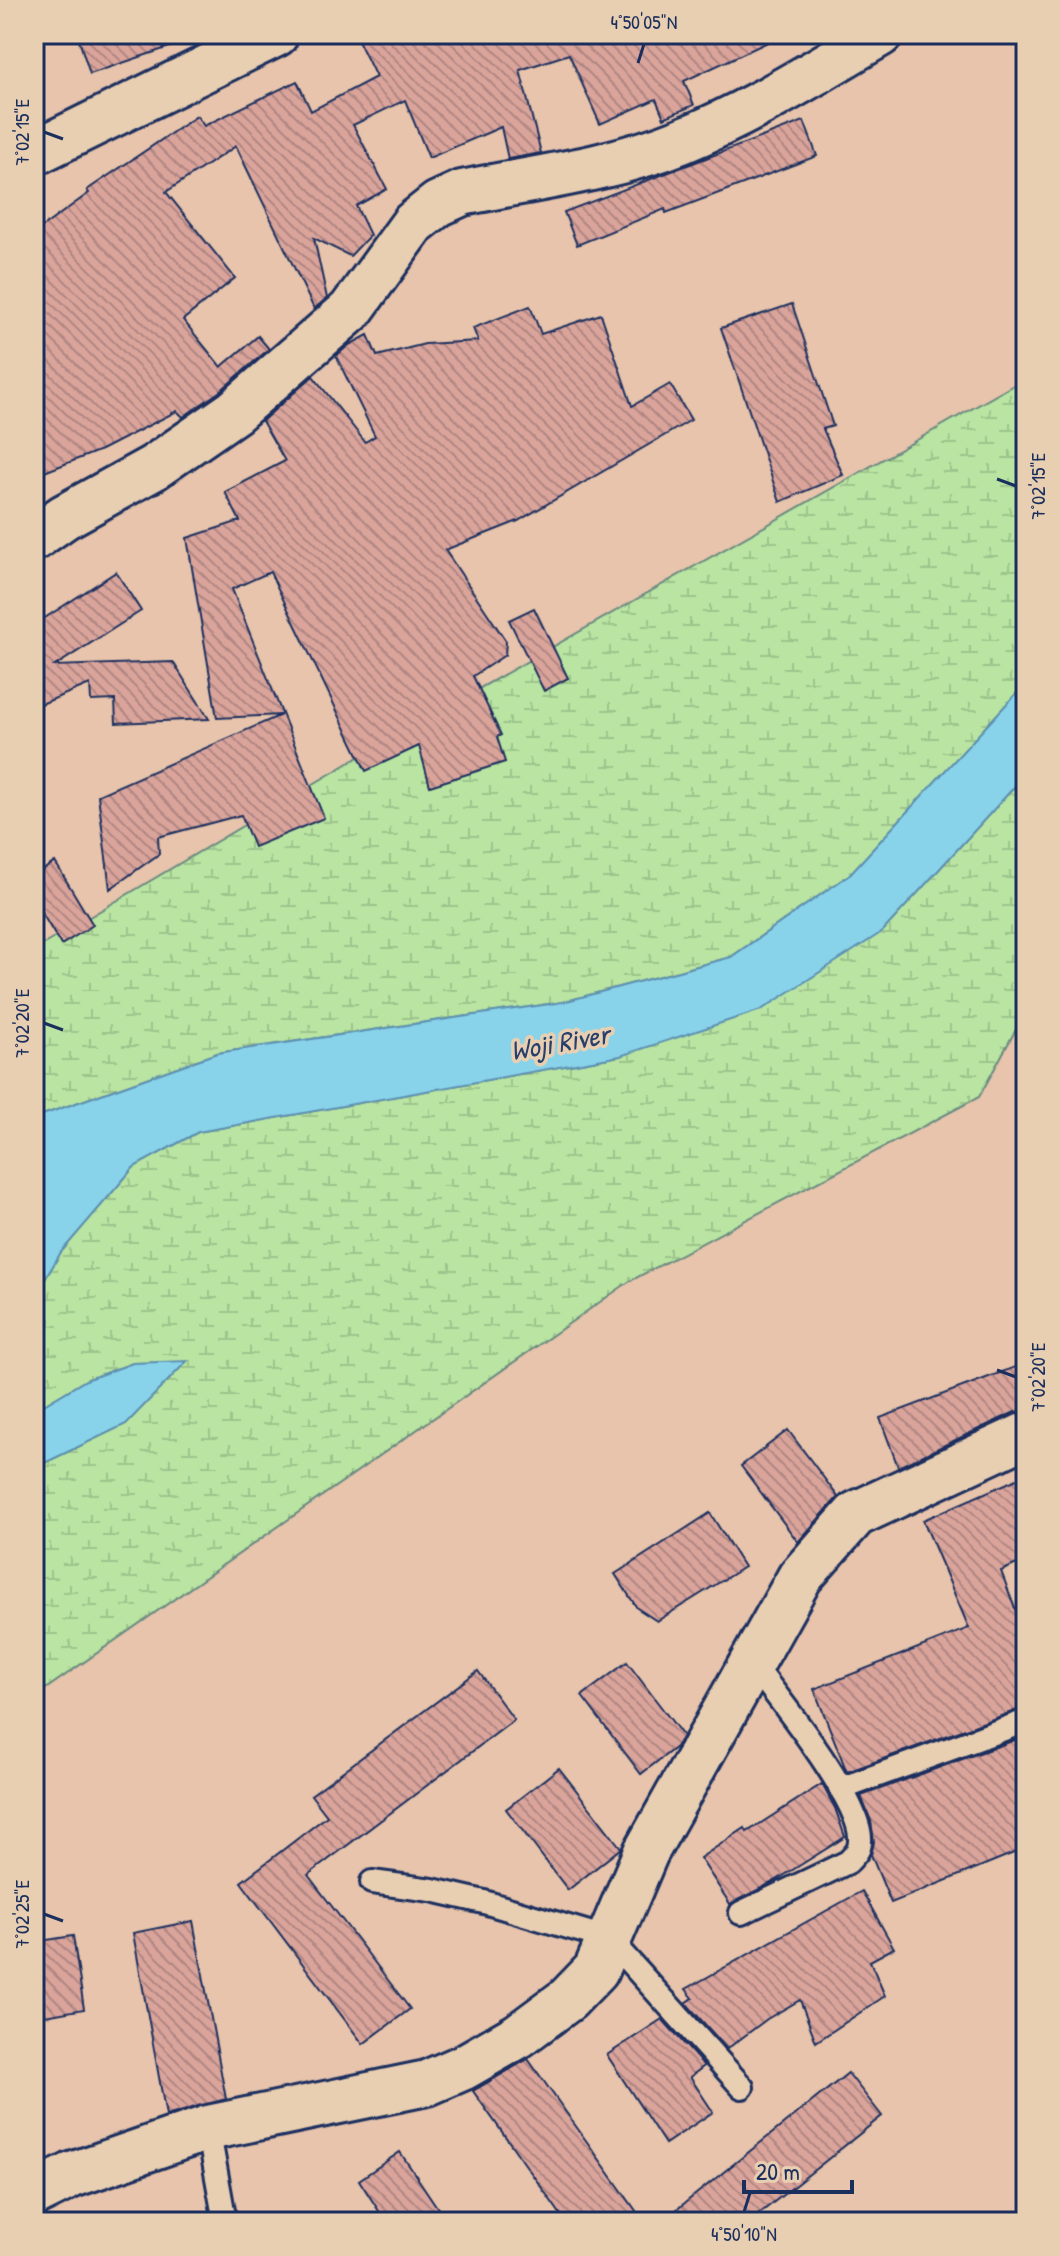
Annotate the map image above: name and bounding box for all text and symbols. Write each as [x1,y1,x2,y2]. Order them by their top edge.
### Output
text: 4°50'05"N [611,8,677,35]
text: 7°02'15"E [8,98,35,165]
text: 7°02'15"E [1024,452,1051,519]
text: 7°02'20"E [8,988,35,1058]
water label: Woji River [507,1014,616,1069]
text: 7°02'20"E [1024,1342,1051,1412]
text: 7°02'25"E [8,1879,35,1948]
scale bar [744,2144,852,2194]
text: 20 m [756,2155,800,2187]
text: 4°50'10"N [711,2220,777,2247]

